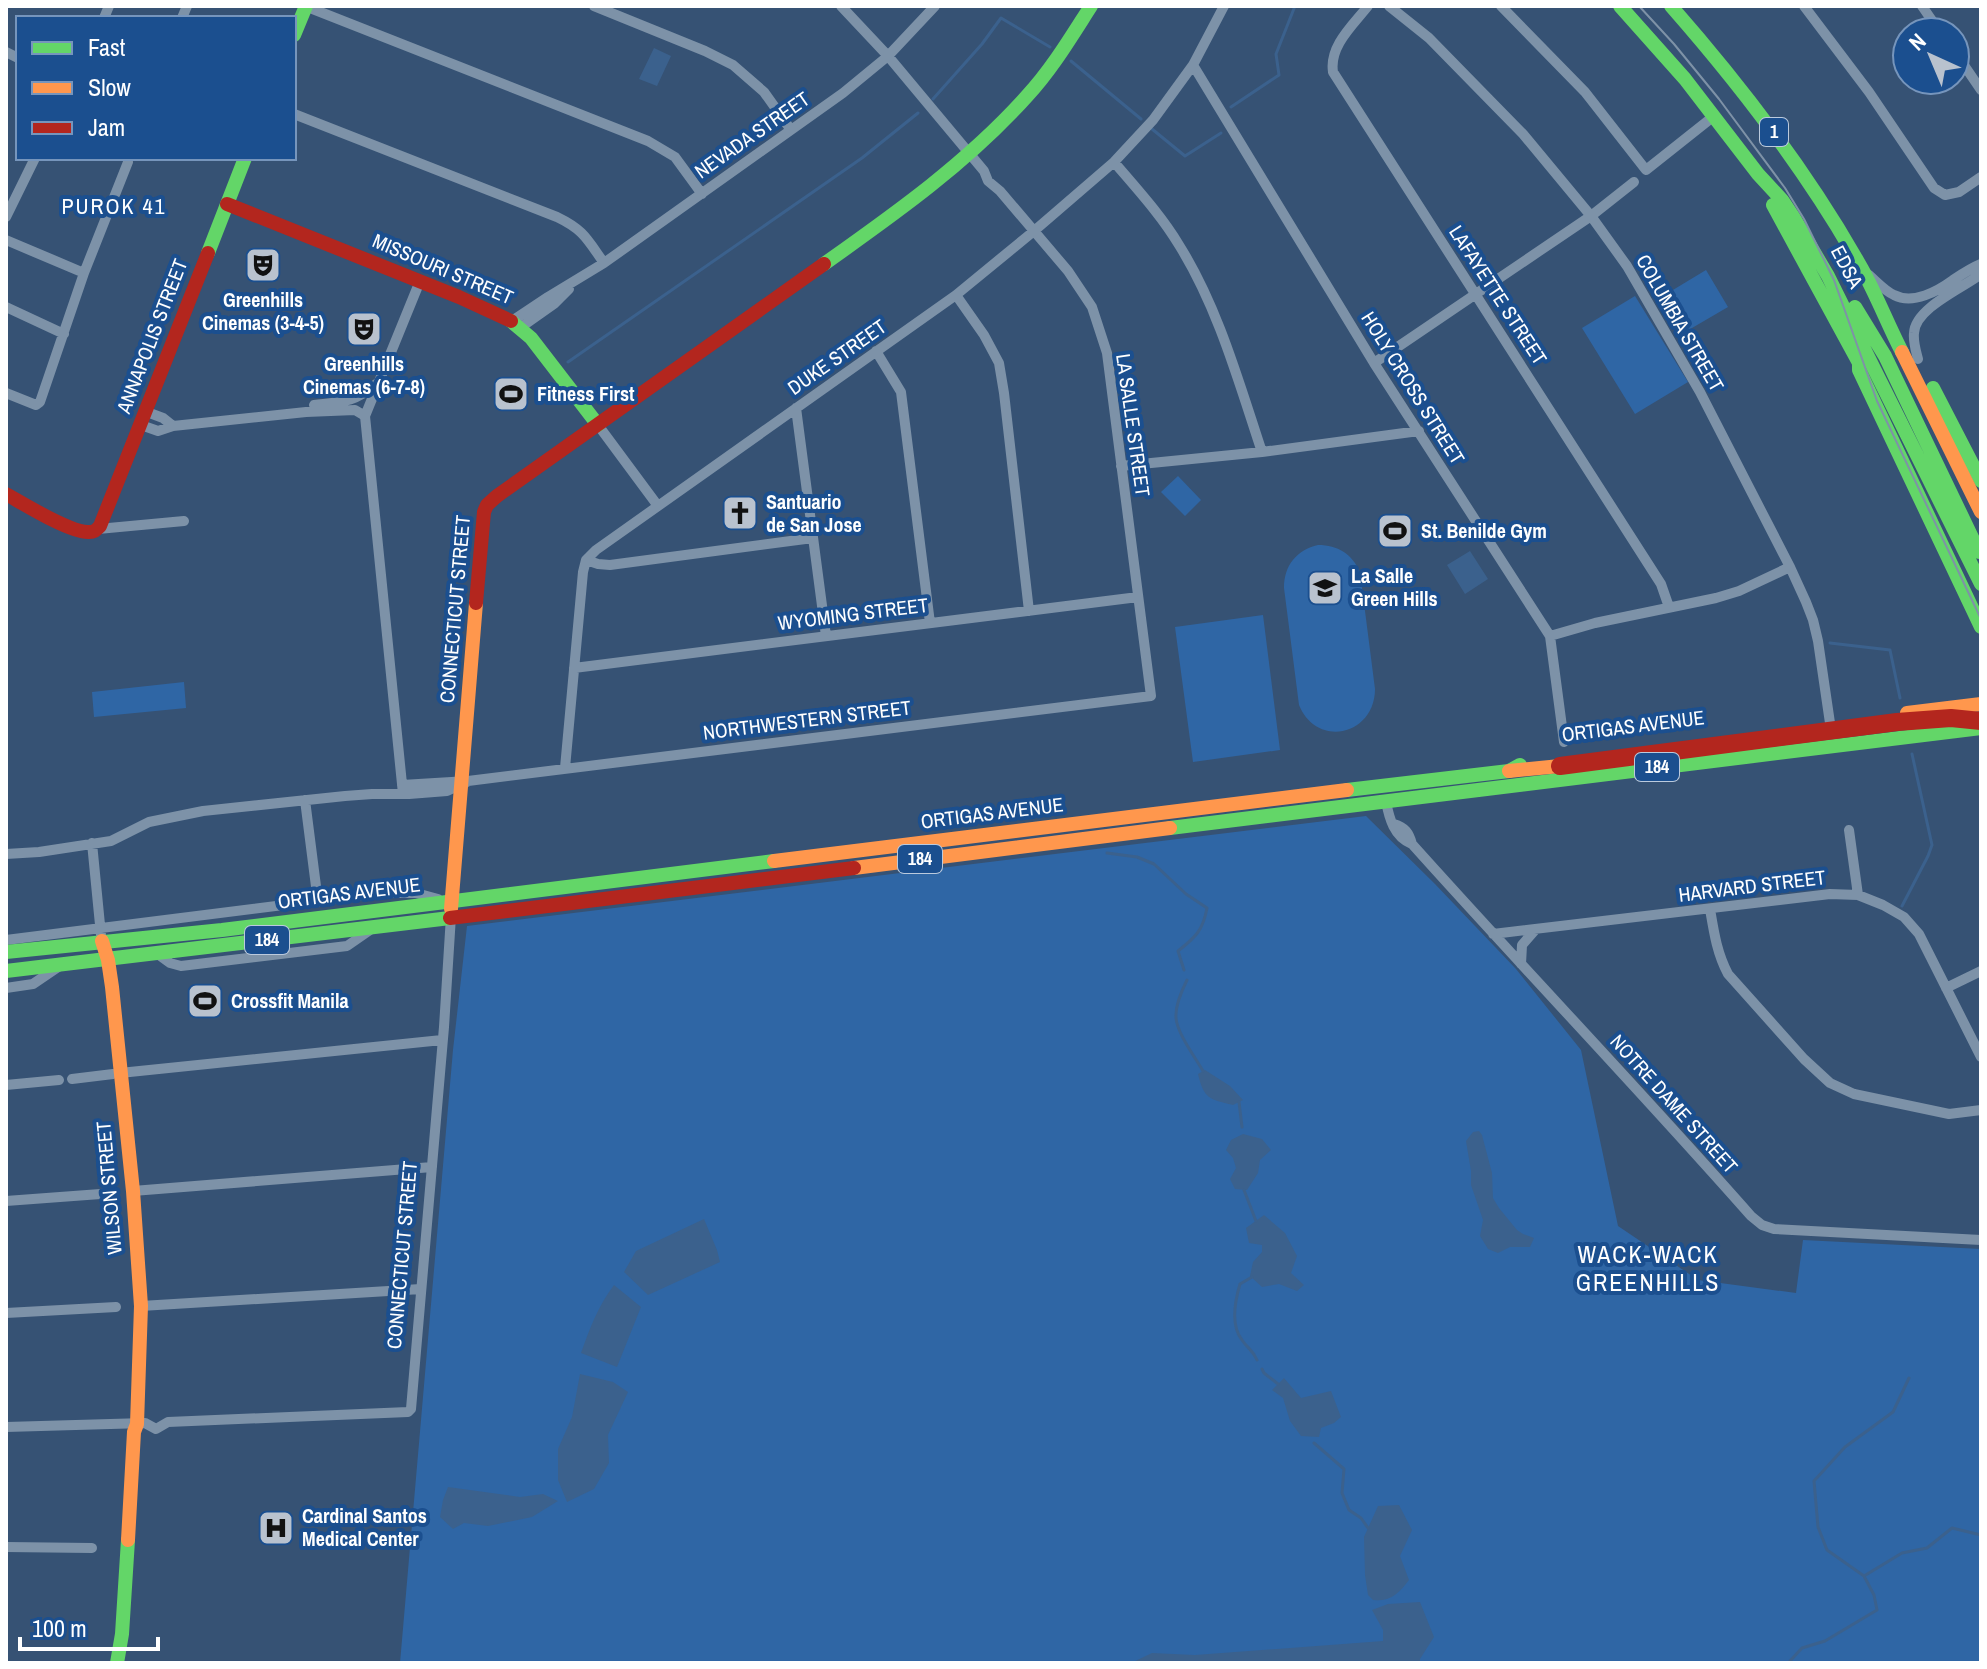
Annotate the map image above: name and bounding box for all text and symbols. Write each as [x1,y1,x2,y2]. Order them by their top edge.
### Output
legend [16,16,296,160]
north arrow [1891,16,1971,96]
text: N [1902,26,1932,57]
text: Fast [88,31,126,63]
text: Slow [88,71,131,103]
street label: NEVADA STREET [689,85,815,184]
text: Jam [88,111,125,143]
road number: 1 [1760,118,1788,146]
district label: PUROK 41 [61,191,167,221]
street label: LAFAYETTE STREET [1443,220,1554,370]
street label: MISSOURI STREET [369,227,518,310]
street label: EDSA [1825,241,1870,293]
theatre icon: Greenhills Cinemas (3-4-5) [244,246,282,284]
street label: COLUMBIA STREET [1630,249,1731,396]
street label: ANNAPOLIS STREET [109,255,193,418]
place label: Greenhills Cinemas (3-4-5) [202,286,324,336]
street label: HOLY CROSS STREET [1356,306,1471,469]
theatre icon: Greenhills Cinemas (6-7-8) [345,310,383,348]
street label: DUKE STREET [782,313,891,401]
place label: Greenhills Cinemas (6-7-8) [303,350,425,400]
street label: LA SALLE STREET [1110,352,1157,498]
sports icon: Fitness First [492,375,530,413]
place label: Fitness First [537,380,635,407]
place label: Santuario de San Jose [766,488,862,538]
church icon: Santuario de San Jose [721,494,759,532]
sports icon: St. Benilde Gym [1376,512,1414,550]
street label: CONNECTICUT STREET [433,514,476,704]
place label: St. Benilde Gym [1421,517,1547,544]
place label: La Salle Green Hills [1351,562,1438,612]
school or university icon: La Salle Green Hills [1306,569,1344,607]
street label: WYOMING STREET [776,591,930,636]
street label: NORTHWESTERN STREET [701,693,912,746]
street label: ORTIGAS AVENUE [1560,703,1706,748]
road number: 184 [1635,753,1679,781]
street label: ORTIGAS AVENUE [919,790,1065,835]
road number: 184 [898,845,942,873]
street label: HARVARD STREET [1677,863,1827,908]
street label: ORTIGAS AVENUE [276,870,422,915]
road number: 184 [245,926,289,954]
sports icon: Crossfit Manila [186,982,224,1020]
place label: Crossfit Manila [231,987,349,1014]
street label: NOTRE DAME STREET [1605,1028,1744,1179]
street label: WILSON STREET [89,1120,128,1256]
street label: CONNECTICUT STREET [380,1160,423,1350]
district label: WACK-WACK GREENHILLS [1576,1238,1720,1298]
place label: Cardinal Santos Medical Center [302,1502,427,1552]
hospital icon: Cardinal Santos Medical Center [257,1509,295,1547]
scale bar [20,1601,158,1651]
text: 100 m [32,1612,87,1644]

